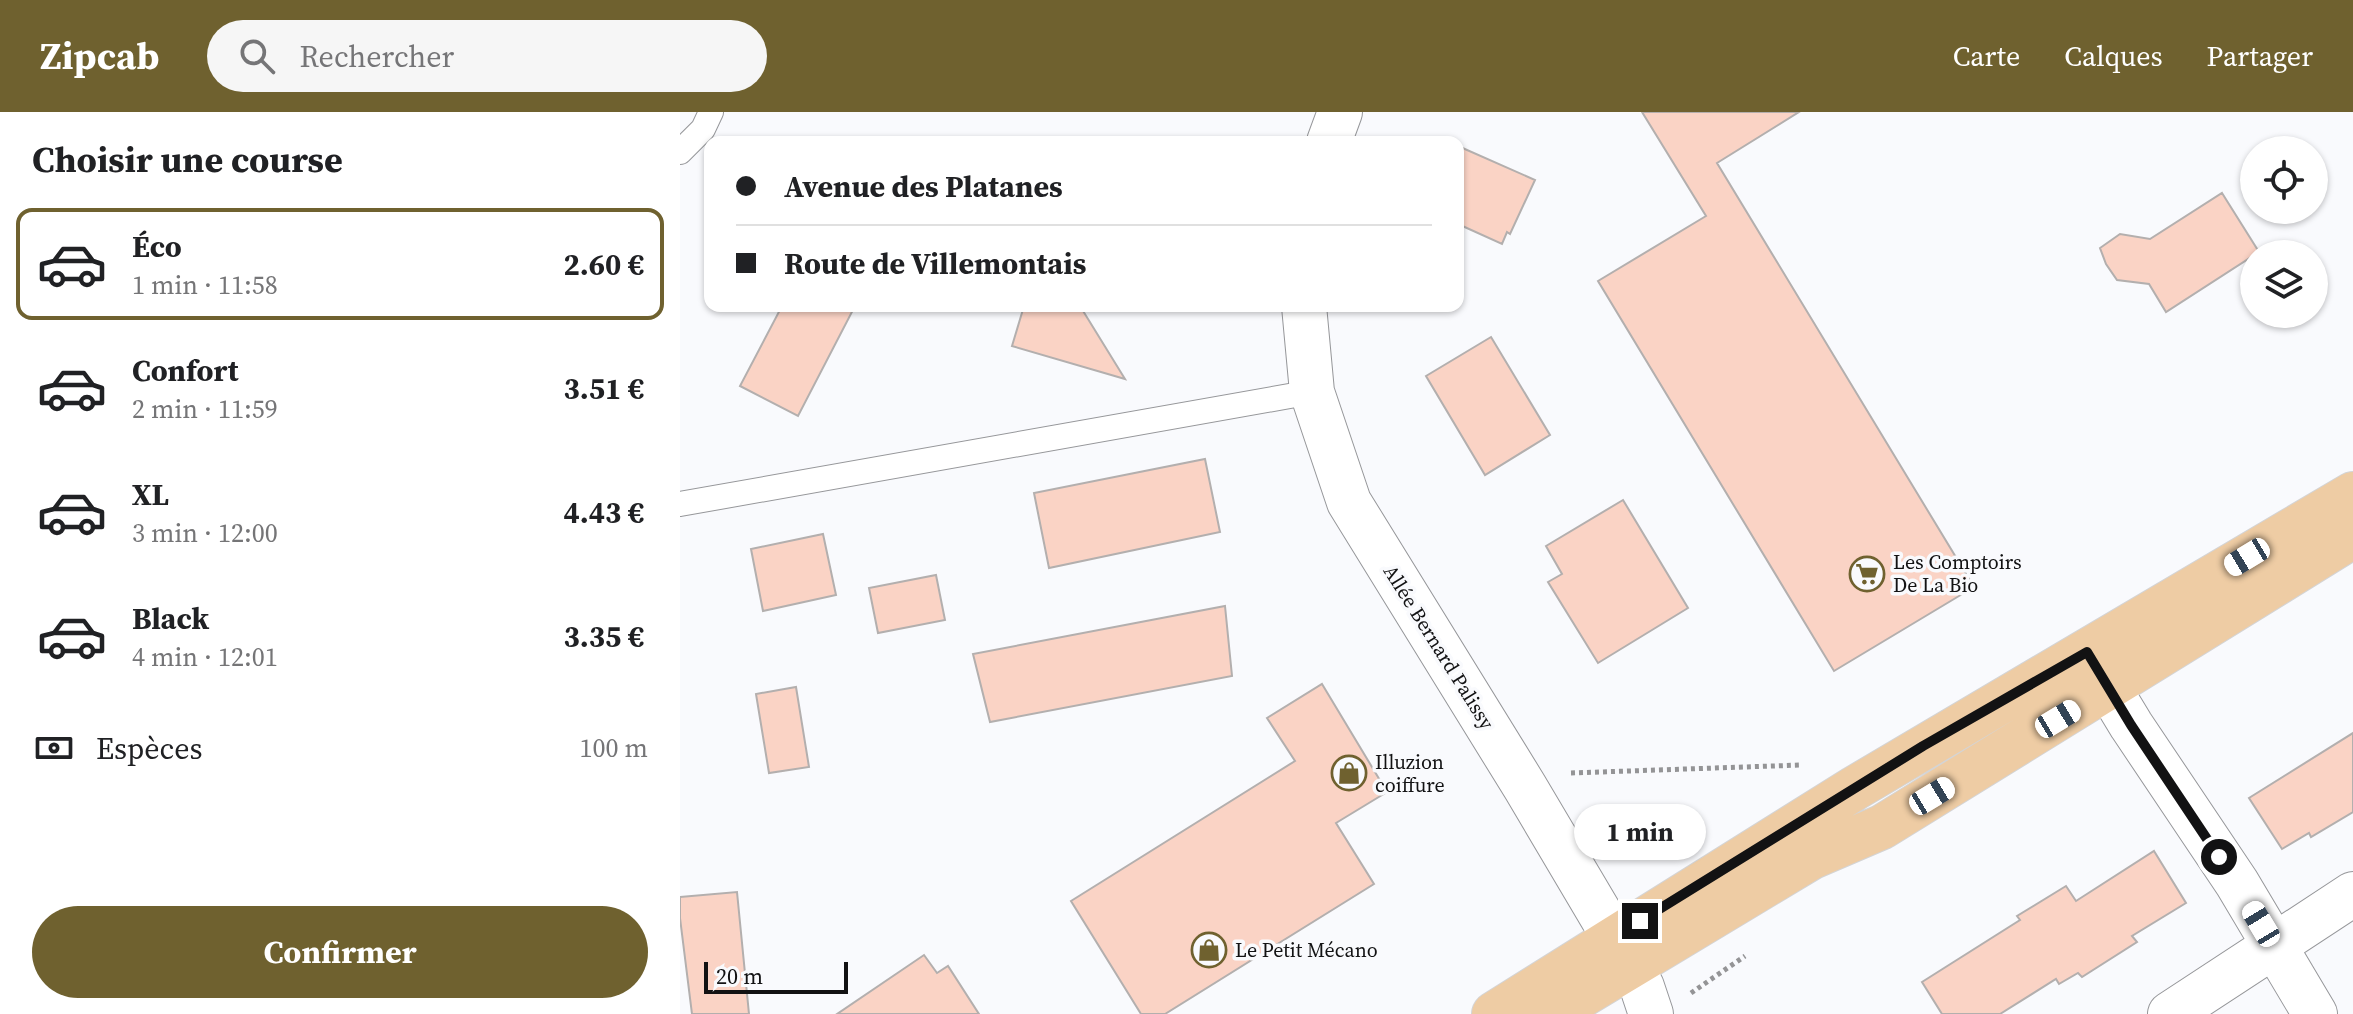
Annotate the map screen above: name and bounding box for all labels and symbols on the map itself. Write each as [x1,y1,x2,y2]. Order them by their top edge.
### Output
car [2220,534,2274,580]
place label: Les Comptoirs De La Bio [1893,548,2022,599]
supermarket icon: Les Comptoirs De La Bio [1848,555,1886,593]
street label: Allée Bernard Palissy [1377,559,1501,735]
car [2031,696,2085,742]
place label: Illuzion coiffure [1375,748,1445,799]
shop icon: Illuzion coiffure [1330,754,1368,792]
car [1905,773,1959,819]
callout: 1 min [1574,805,1706,861]
route start [2201,839,2237,875]
car [2238,897,2284,951]
route end [1622,903,1658,939]
shop icon: Le Petit Mécano [1190,931,1228,969]
place label: Le Petit Mécano [1235,936,1378,964]
scale bar [704,958,848,994]

